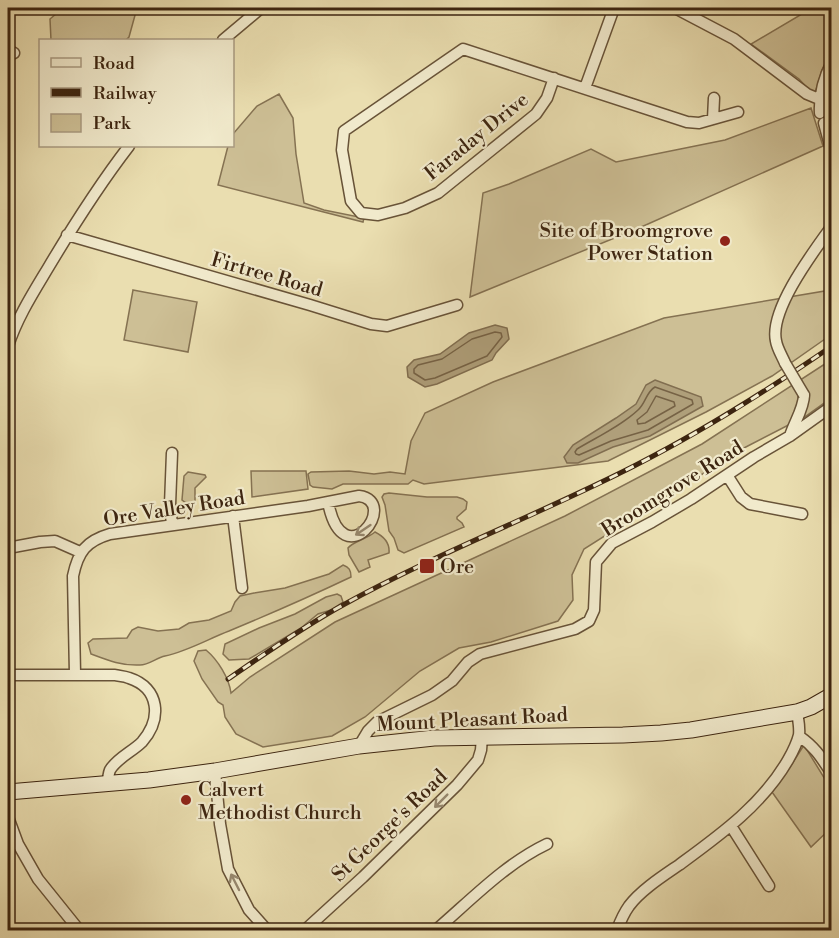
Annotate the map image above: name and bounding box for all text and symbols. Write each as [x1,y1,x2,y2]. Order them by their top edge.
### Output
legend [39,39,234,147]
text: Road [93,52,136,75]
text: Railway [93,82,157,105]
street label: Faraday Drive [420,88,534,187]
text: Park [93,112,132,135]
place label: Site of Broomgrove Power Station [539,219,713,267]
marker: Site of Broomgrove Power Station [718,234,732,248]
street label: Firtree Road [208,248,326,303]
street label: Broomgrove Road [596,435,749,544]
street label: Ore Valley Road [102,486,248,533]
one-way arrow [354,523,371,536]
place label: Ore [440,555,474,580]
marker: Ore [418,557,436,575]
street label: Mount Pleasant Road [376,703,569,738]
street label: St George's Road [327,764,454,888]
place label: Calvert Methodist Church [198,778,362,826]
marker: Calvert Methodist Church [179,793,193,807]
one-way arrow [433,794,448,809]
one-way arrow [229,873,240,891]

